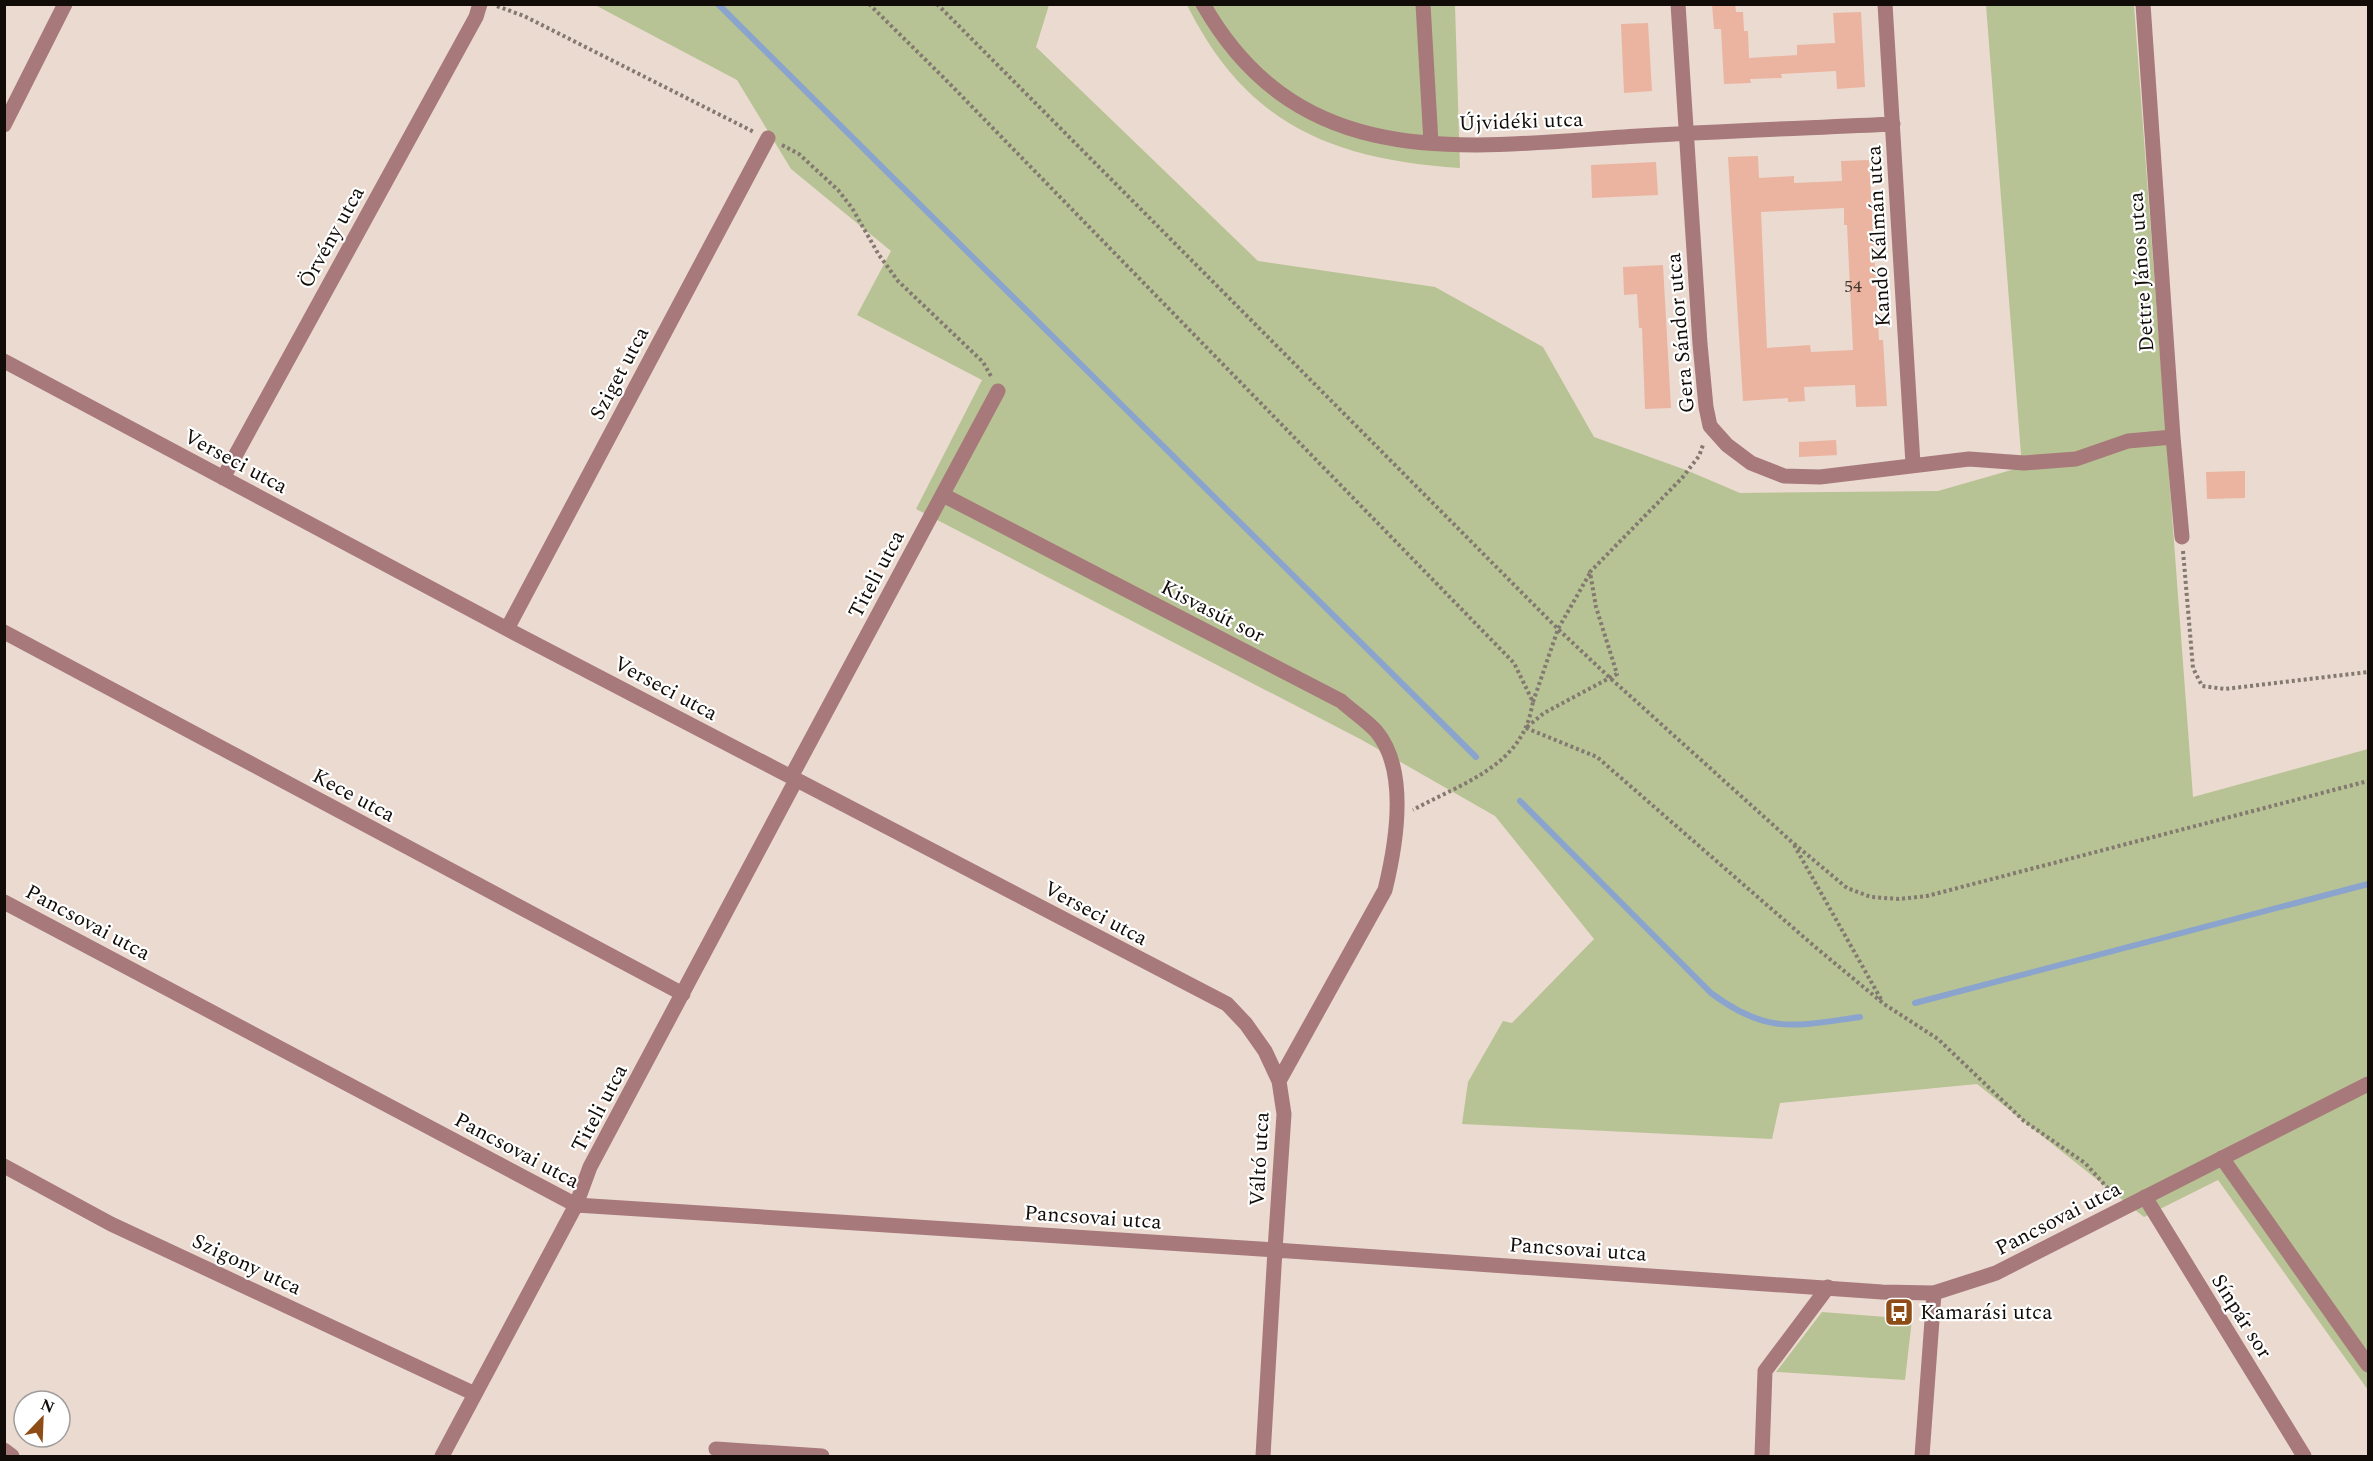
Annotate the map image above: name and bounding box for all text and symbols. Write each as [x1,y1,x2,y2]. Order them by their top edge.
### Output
street label: Újvidéki utca [1458,104,1585,140]
street label: Kandó Kálmán utca [1858,144,1900,328]
street label: Örvény utca [291,180,373,294]
street label: Dettre János utca [2120,190,2164,353]
street label: Gera Sándor utca [1658,251,1704,414]
house number: 54 [1844,273,1862,300]
street label: Sziget utca [582,320,658,426]
street label: Verseci utca [178,421,294,503]
street label: Titeli utca [840,524,914,624]
street label: Kisvasút sor [1155,572,1270,652]
street label: Verseci utca [608,648,724,730]
street label: Kece utca [306,761,401,831]
street label: Verseci utca [1038,873,1154,955]
street label: Pancsovai utca [19,876,156,970]
street label: Titeli utca [563,1058,637,1158]
street label: Pancsovai utca [448,1104,585,1198]
street label: Váltó utca [1242,1110,1278,1207]
street label: Pancsovai utca [1990,1173,2128,1264]
street label: Pancsovai utca [1023,1197,1163,1239]
street label: Szigony utca [187,1226,307,1305]
street label: Pancsovai utca [1508,1229,1648,1271]
street label: Sínpár sor [2203,1268,2280,1365]
bus stop icon: Kamarási utca [1883,1296,1915,1328]
place label: Kamarási utca [1920,1297,2053,1329]
north arrow [12,1389,72,1449]
text: N [37,1393,58,1420]

